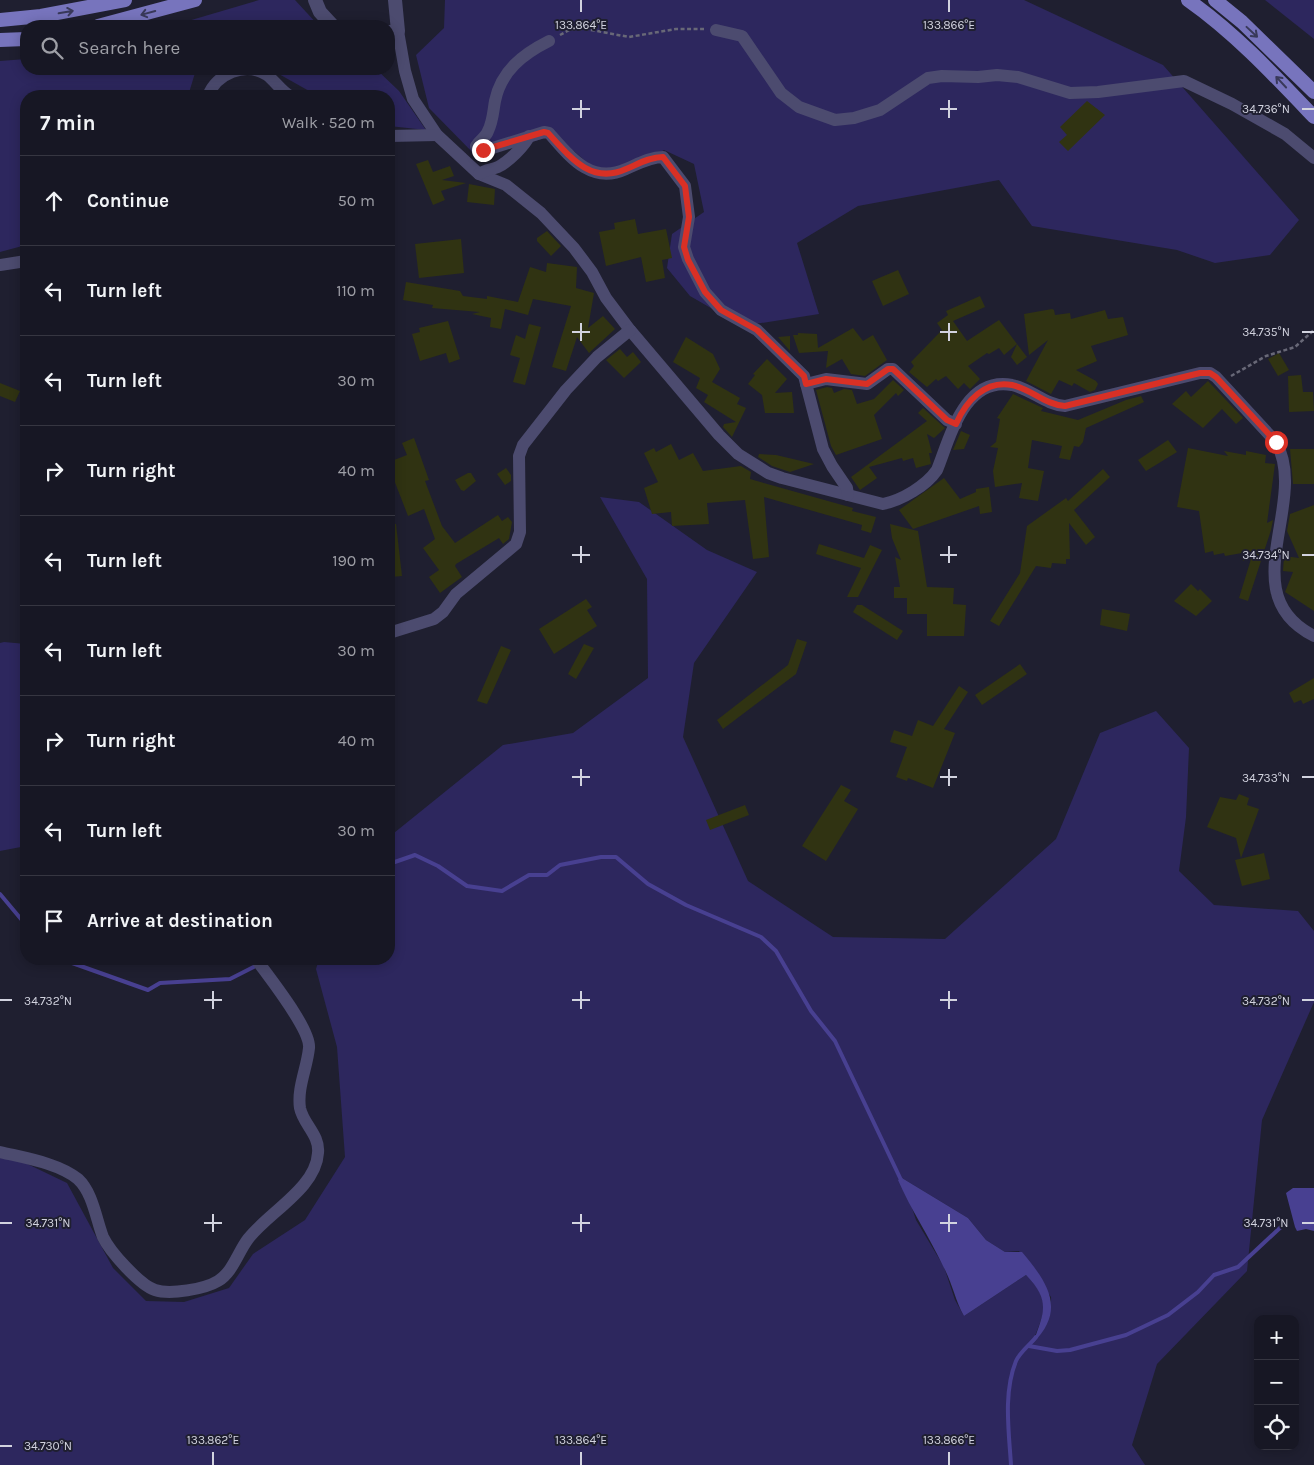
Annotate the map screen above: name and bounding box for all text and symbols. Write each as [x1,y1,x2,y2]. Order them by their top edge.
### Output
one-way arrow [57,7,73,17]
one-way arrow [141,8,157,18]
text: 133.864°E [555,18,607,32]
text: 133.866°E [923,18,975,32]
search box [20,20,395,75]
one-way arrow [1246,26,1258,38]
icon: search [38,34,66,62]
text: Search here [78,37,180,59]
one-way arrow [1275,76,1287,88]
text: 34.736°N [1242,102,1290,116]
text: 7 min [40,111,96,135]
text: Walk · 520 m [282,113,375,132]
route end [472,139,495,162]
icon: ahead [40,187,68,215]
text: Continue [87,190,169,212]
text: 50 m [338,191,375,210]
icon: left [40,277,68,305]
text: Turn left [87,280,162,302]
text: 110 m [336,281,375,300]
text: 34.735°N [1242,325,1290,339]
icon: left [40,367,68,395]
text: Turn left [87,370,162,392]
text: 30 m [337,371,375,390]
route start [1265,431,1288,454]
icon: right [40,457,68,485]
text: Turn right [87,460,176,482]
text: 40 m [338,461,375,480]
icon: left [40,547,68,575]
text: 34.734°N [1242,548,1290,562]
text: Turn left [87,550,162,572]
text: 190 m [332,551,375,570]
icon: left [40,637,68,665]
text: Turn left [87,640,162,662]
text: 30 m [337,641,375,660]
icon: right [40,727,68,755]
text: Turn right [87,730,176,752]
text: 40 m [338,731,375,750]
text: 34.733°N [1242,771,1290,785]
icon: left [40,817,68,845]
text: Turn left [87,820,162,842]
text: 30 m [337,821,375,840]
icon: arrive [40,907,68,935]
text: Arrive at destination [87,910,273,932]
text: 34.732°N [24,994,72,1008]
text: 34.732°N [1242,994,1290,1008]
text: 34.731°N [26,1216,70,1230]
text: 34.731°N [1244,1216,1288,1230]
map controls [1254,1315,1299,1450]
button: + [1254,1315,1299,1360]
button: − [1254,1360,1299,1405]
button: locate [1254,1405,1299,1450]
text: 133.862°E [187,1433,239,1447]
text: 133.864°E [555,1433,607,1447]
text: 133.866°E [923,1433,975,1447]
text: 34.730°N [24,1439,72,1453]

